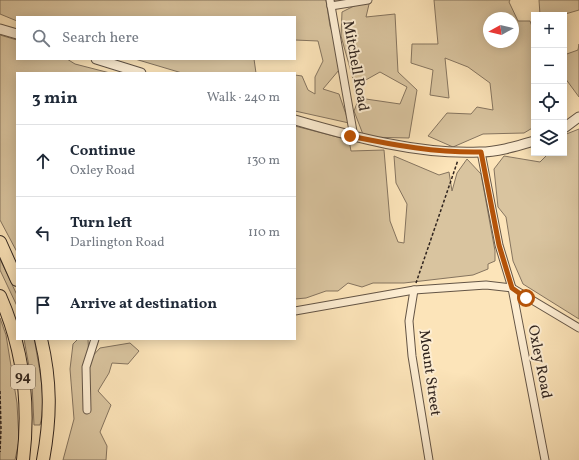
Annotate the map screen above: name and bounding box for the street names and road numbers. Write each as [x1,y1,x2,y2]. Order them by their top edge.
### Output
street label: Mitchell Road [337,19,373,113]
street label: Oxley Road [522,323,556,401]
street label: Mount Street [413,329,445,417]
road number: 94 [11,365,35,389]

